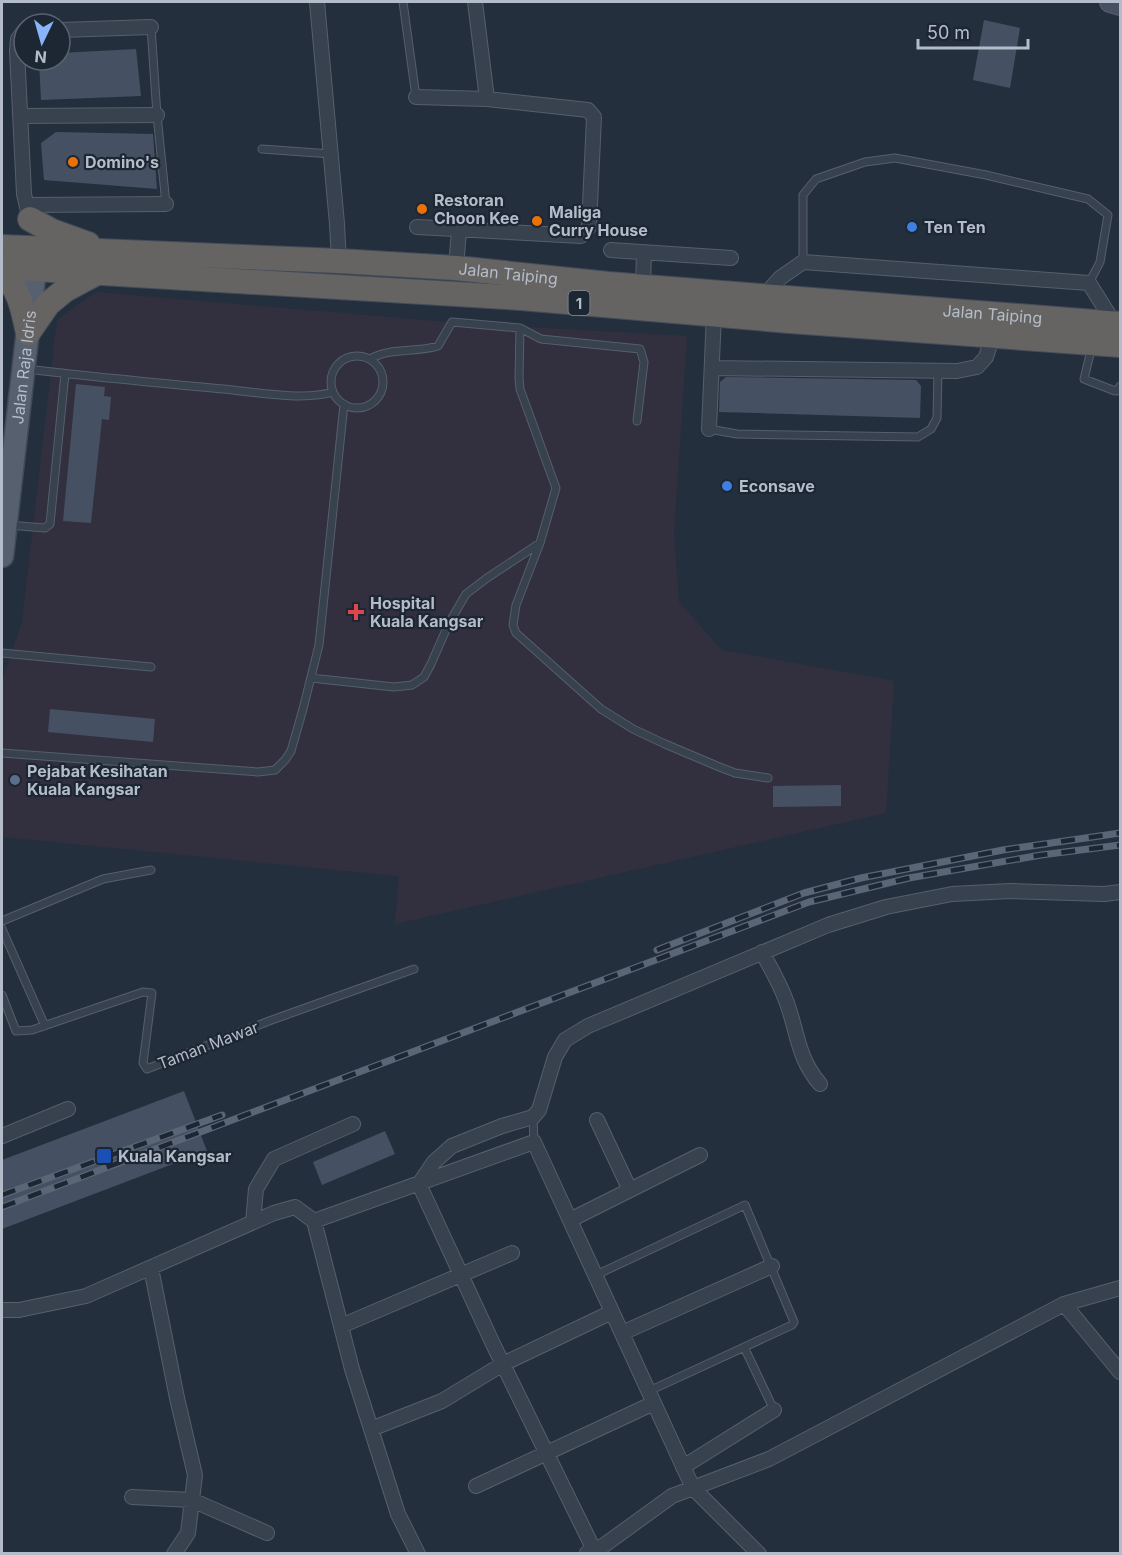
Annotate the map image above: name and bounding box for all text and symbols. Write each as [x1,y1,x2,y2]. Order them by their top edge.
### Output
north arrow [12,12,72,72]
scale bar [918,12,1028,50]
text: 50 m [927,22,970,43]
text: N [34,46,48,67]
place label: Domino's [85,152,159,172]
marker: Domino's [66,155,80,169]
place label: Restoran Choon Kee [434,190,519,228]
marker: Restoran Choon Kee [415,202,429,216]
place label: Maliga Curry House [549,202,648,240]
marker: Maliga Curry House [530,214,544,228]
place label: Ten Ten [924,217,986,237]
marker: Ten Ten [905,220,919,234]
street label: Jalan Taiping [457,258,559,289]
road number: 1 [568,291,590,315]
street label: Jalan Taiping [942,300,1043,328]
street label: Jalan Raja Idris [7,309,40,425]
place label: Econsave [739,476,815,496]
marker: Econsave [720,479,734,493]
place label: Hospital Kuala Kangsar [370,593,484,631]
marker: Hospital Kuala Kangsar [347,603,365,621]
place label: Pejabat Kesihatan Kuala Kangsar [27,761,168,799]
marker: Pejabat Kesihatan Kuala Kangsar [8,773,22,787]
street label: Taman Mawar [155,1017,261,1073]
place label: Kuala Kangsar [118,1146,232,1166]
marker: Kuala Kangsar [95,1147,113,1165]

